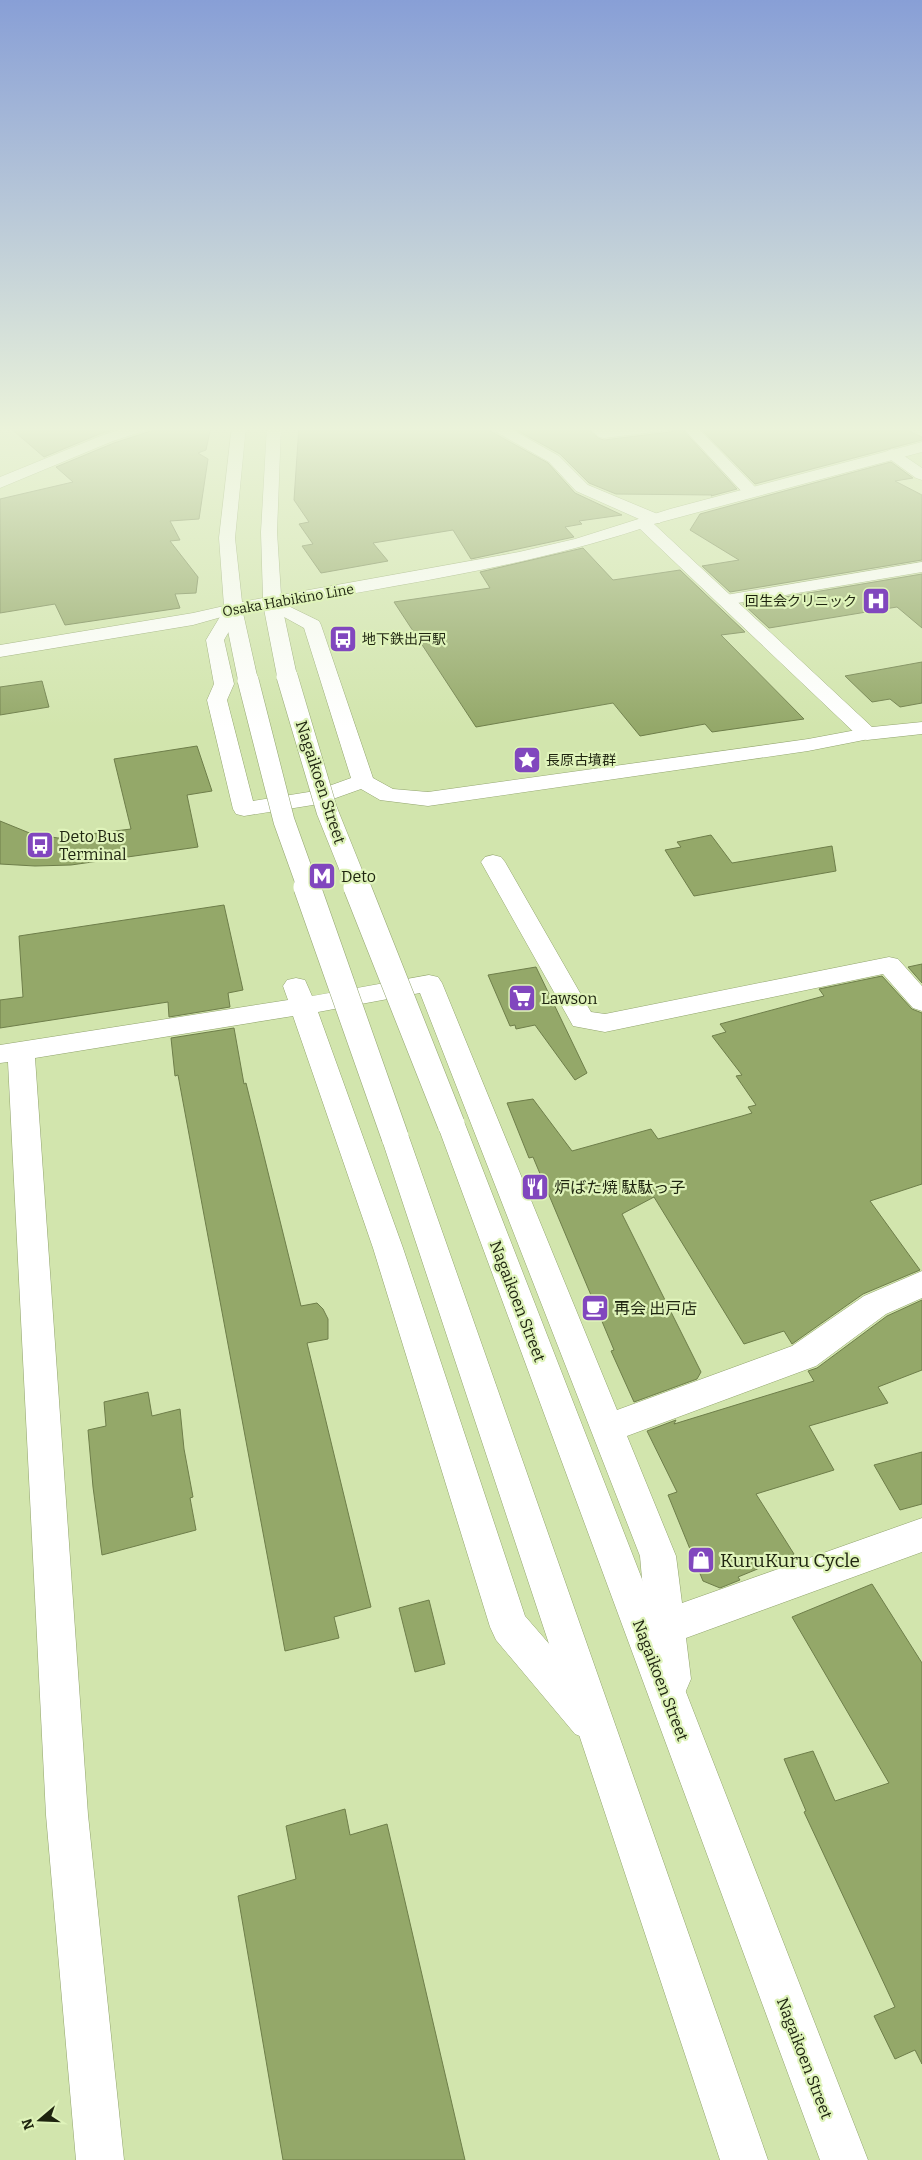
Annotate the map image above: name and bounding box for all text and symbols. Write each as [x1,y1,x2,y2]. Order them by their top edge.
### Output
street label: Osaka Habikino Line [221,581,355,620]
hospital icon: 回生会クリニック [861,586,891,616]
place label: 回生会クリニック [745,593,857,610]
bus stop icon: 地下鉄出戸駅 [328,624,358,654]
place label: 地下鉄出戸駅 [362,631,446,648]
street label: Nagaikoen Street [292,718,349,846]
place icon: 長原古墳群 [512,745,542,775]
place label: 長原古墳群 [546,752,616,769]
place label: Deto Bus Terminal [59,827,127,864]
bus stop icon: Deto Bus Terminal [25,830,55,860]
metro station icon: Deto [307,861,337,891]
place label: Deto [341,867,376,886]
supermarket icon: Lawson [507,983,537,1013]
place label: Lawson [541,989,597,1008]
restaurant icon: 炉ばた焼 駄駄っ子 [520,1172,550,1202]
place label: 炉ばた焼 駄駄っ子 [554,1178,685,1197]
street label: Nagaikoen Street [486,1238,549,1365]
cafe icon: 再会 出戸店 [580,1293,610,1323]
place label: 再会 出戸店 [614,1299,697,1318]
shop icon: KuruKuru Cycle [686,1545,716,1575]
place label: KuruKuru Cycle [720,1549,860,1572]
street label: Nagaikoen Street [629,1617,692,1744]
street label: Nagaikoen Street [773,1995,836,2122]
north arrow [15,2095,65,2145]
text: N [18,2116,38,2132]

